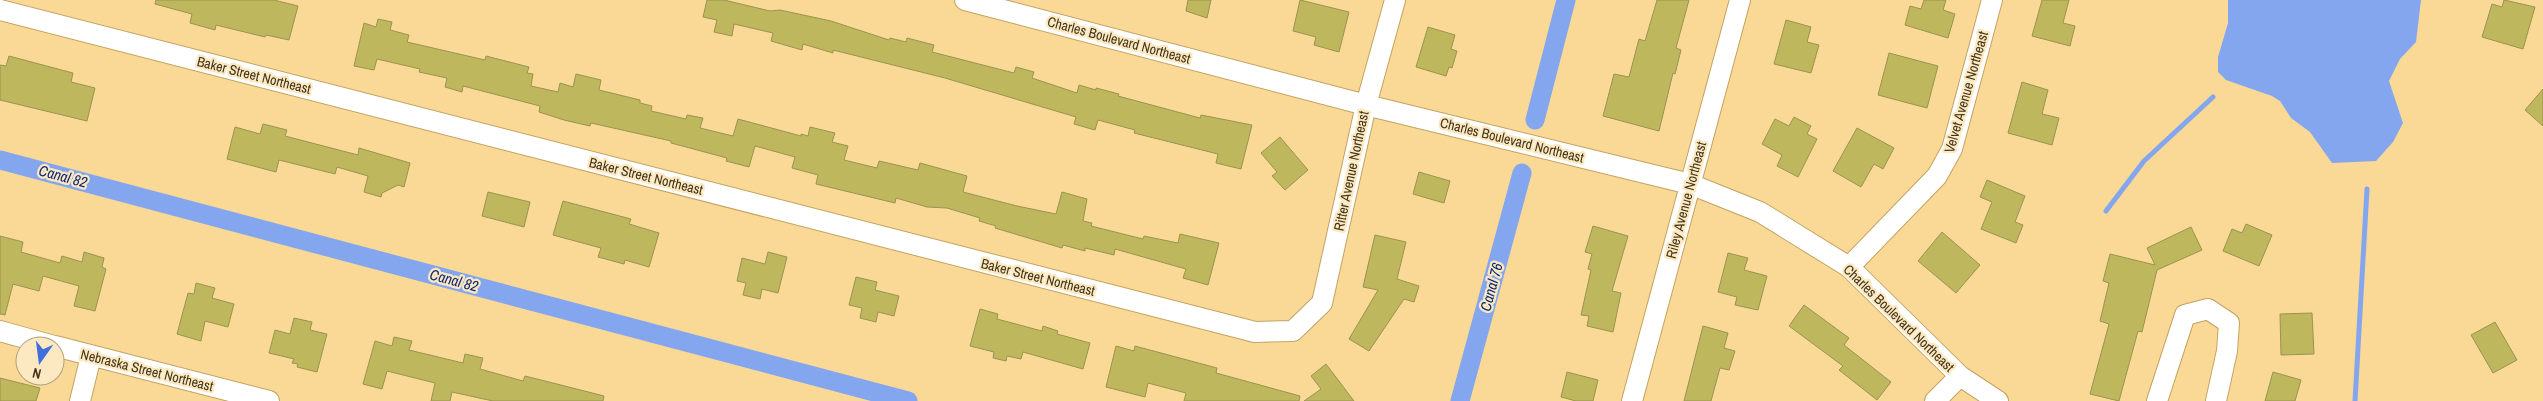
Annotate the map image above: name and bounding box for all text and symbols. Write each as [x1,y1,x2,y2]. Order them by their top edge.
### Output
street label: Charles Boulevard Northeast [1045,12,1193,68]
street label: Velvet Avenue Northeast [1940,29,1992,155]
street label: Baker Street Northeast [195,52,313,98]
street label: Ritter Avenue Northeast [1329,109,1373,233]
street label: Charles Boulevard Northeast [1438,113,1586,167]
street label: Riley Avenue Northeast [1662,140,1710,260]
street label: Baker Street Northeast [587,153,705,199]
water label: Canal 82 [37,159,90,193]
street label: Baker Street Northeast [979,254,1097,300]
water label: Canal 76 [1474,260,1508,313]
street label: Charles Boulevard Northeast [1840,260,1958,376]
water label: Canal 82 [428,263,481,297]
north arrow [15,336,65,386]
street label: Nebraska Street Northeast [79,345,215,395]
text: N [31,364,43,383]

